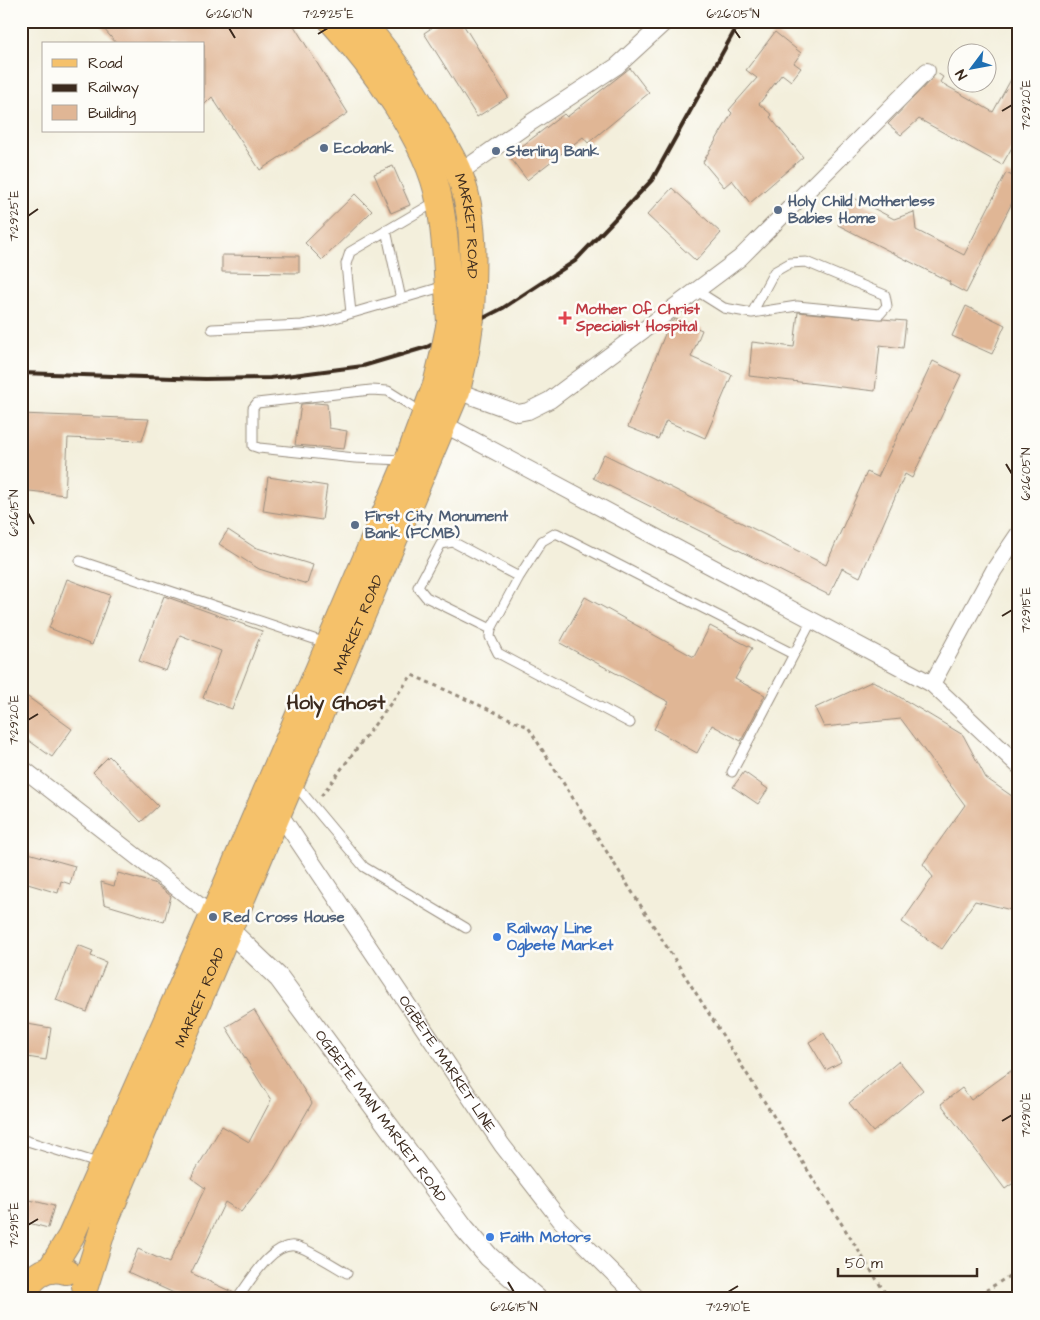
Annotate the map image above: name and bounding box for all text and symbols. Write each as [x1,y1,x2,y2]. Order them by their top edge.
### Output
text: 6°26'10"N [206,6,252,23]
text: 7°29'25"E [303,6,353,23]
text: 6°26'05"N [707,6,760,23]
legend [42,42,205,132]
north arrow [948,42,998,92]
text: Road [88,53,123,74]
text: N [951,65,973,83]
text: Railway [88,77,139,99]
text: 7°29'20"E [1018,80,1035,130]
text: Building [88,103,136,125]
place label: Ecobank [334,138,394,159]
place label: Sterling Bank [505,141,600,164]
marker: Ecobank [318,142,330,154]
marker: Sterling Bank [490,145,502,157]
street label: MARKET ROAD [449,171,483,279]
text: 7°29'25"E [6,191,23,241]
place label: Holy Child Motherless Babies Home [788,191,935,229]
marker: Holy Child Motherless Babies Home [772,204,784,216]
place label: Mother Of Christ Specialist Hospital [575,299,701,337]
marker: Mother Of Christ Specialist Hospital [558,311,572,325]
text: 6°26'05"N [1018,447,1035,500]
text: 6°26'15"N [6,489,23,536]
place label: First City Monument Bank (FCMB) [365,506,509,544]
marker: First City Monument Bank (FCMB) [349,519,361,531]
street label: MARKET ROAD [328,571,389,678]
text: 7°29'15"E [1018,587,1035,633]
district label: Holy Ghost [287,689,386,718]
text: 7°29'20"E [6,695,23,745]
place label: Red Cross House [223,907,345,928]
marker: Red Cross House [207,911,219,923]
place label: Railway Line Ogbete Market [507,918,614,958]
marker: Railway Line Ogbete Market [491,931,503,943]
street label: MARKET ROAD [170,944,231,1050]
street label: OGBETE MARKET LINE [393,991,501,1137]
street label: OGBETE MAIN MARKET ROAD [310,1026,452,1207]
text: 7°29'10"E [1018,1093,1035,1137]
text: 7°29'15"E [6,1202,23,1248]
place label: Faith Motors [500,1227,591,1248]
marker: Faith Motors [484,1231,496,1243]
scale bar [838,1245,976,1277]
text: 50 m [845,1253,883,1274]
text: 6°26'15"N [491,1299,538,1316]
text: 7°29'10"E [706,1299,750,1316]

